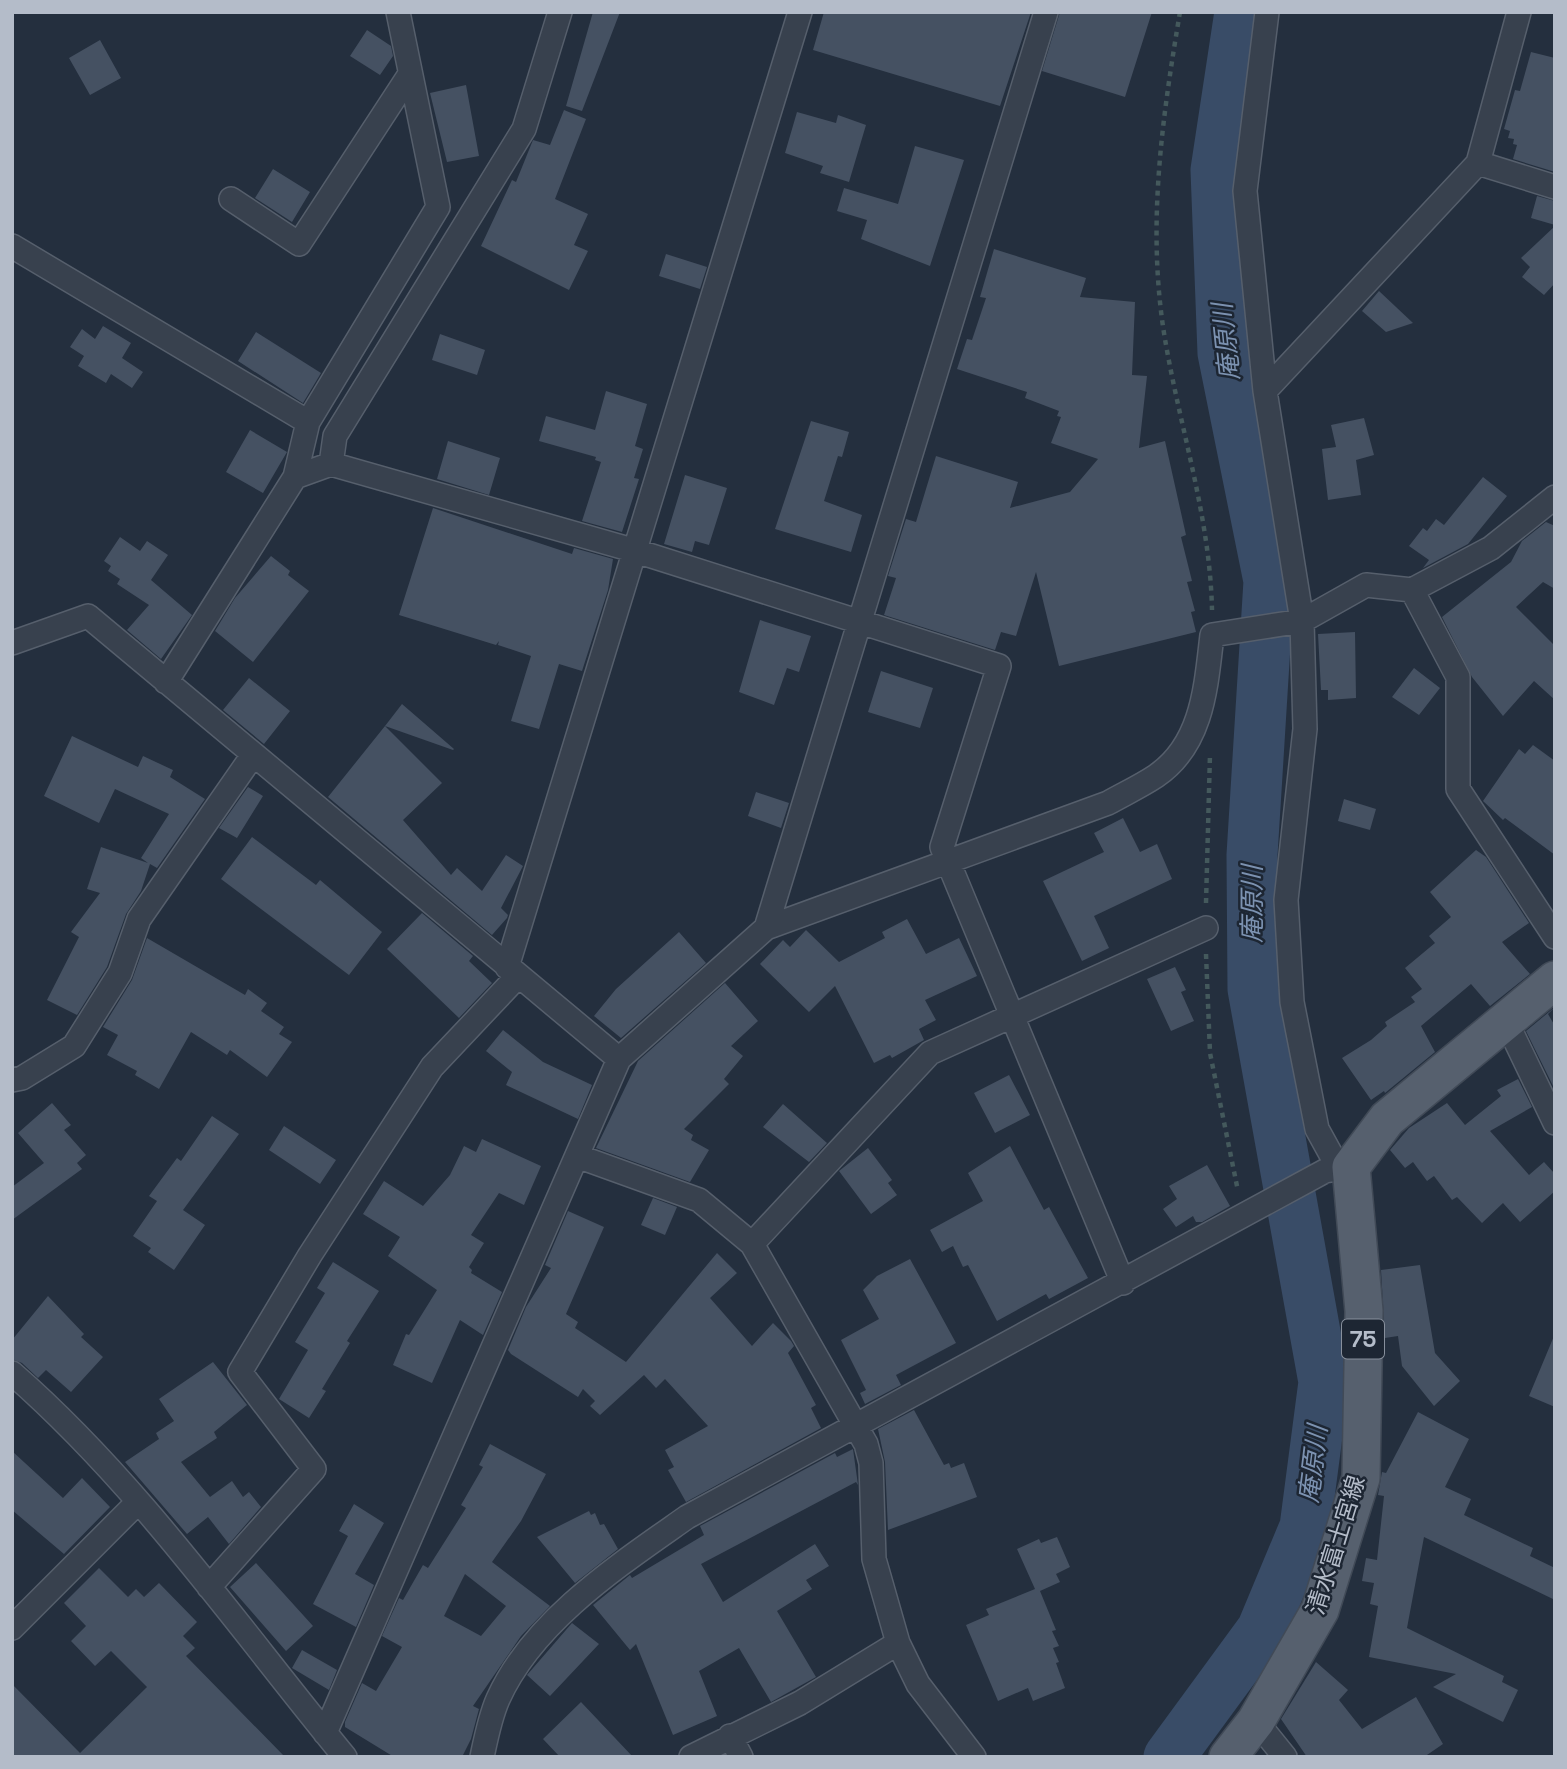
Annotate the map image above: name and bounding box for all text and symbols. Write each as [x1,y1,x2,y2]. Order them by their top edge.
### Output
water label: 庵原川 [1205,298,1247,383]
water label: 庵原川 [1235,862,1269,943]
road number: 75 [1342,1320,1384,1358]
water label: 庵原川 [1291,1420,1335,1505]
street label: 清水富士宮線 [1300,1471,1371,1618]

